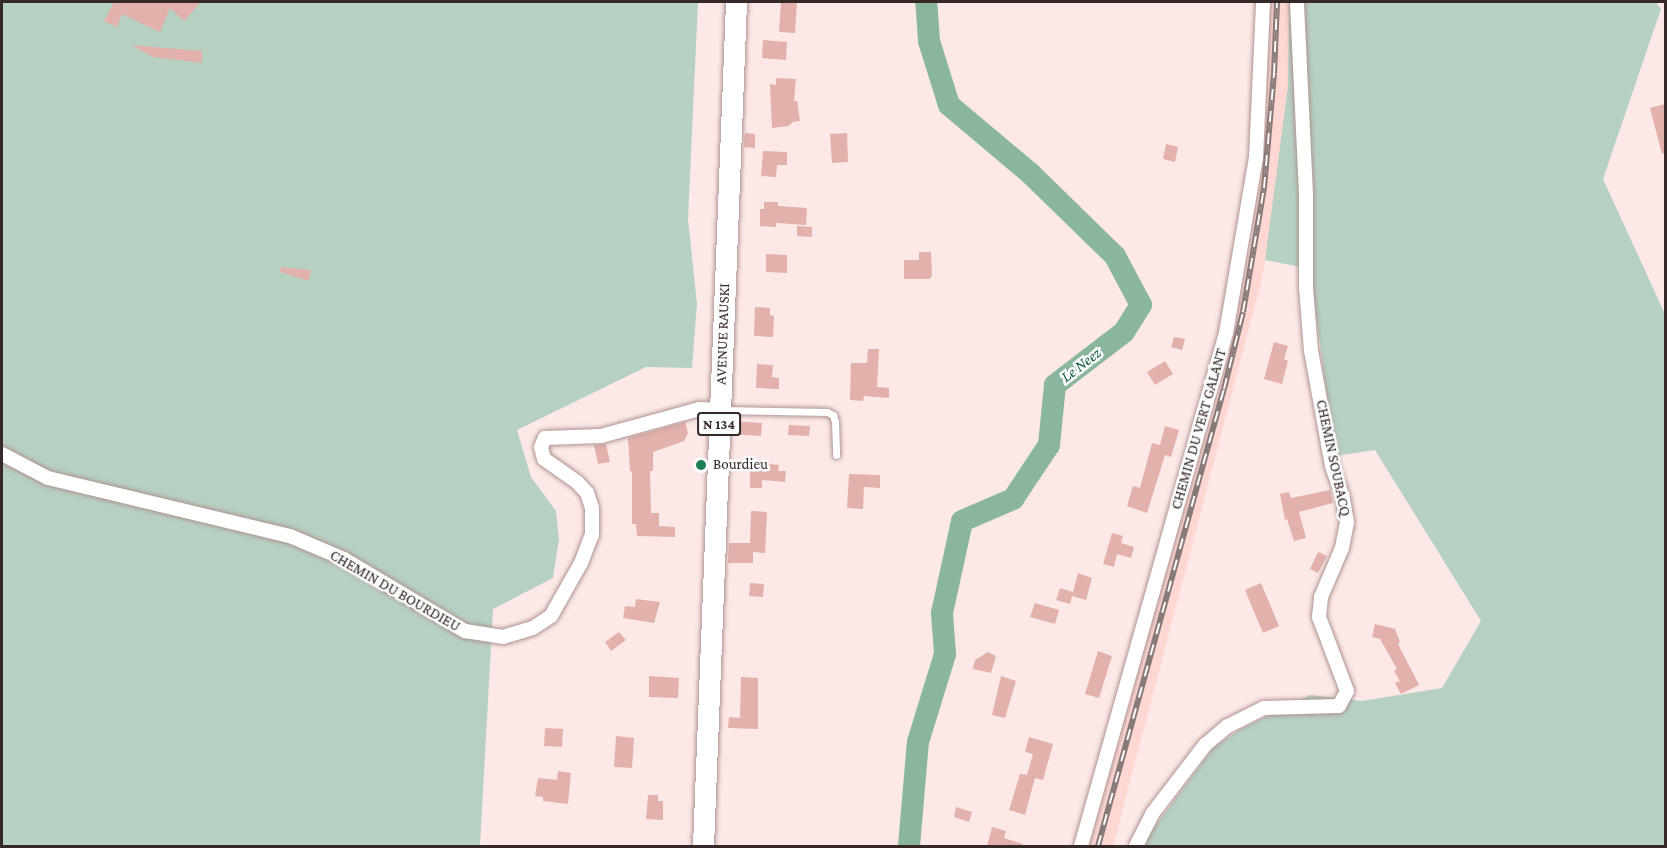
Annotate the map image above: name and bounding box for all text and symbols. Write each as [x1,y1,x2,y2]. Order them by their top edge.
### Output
street label: AVENUE RAUSKI [712,283,734,385]
water label: Le Neez [1057,343,1105,387]
street label: CHEMIN DU VERT GALANT [1167,346,1231,512]
street label: CHEMIN SOUBACQ [1312,398,1354,518]
road number: N 134 [696,413,742,435]
place label: Bourdieu [713,456,768,474]
marker: Bourdieu [694,458,708,472]
street label: CHEMIN DU BOURDIEU [327,546,463,636]

